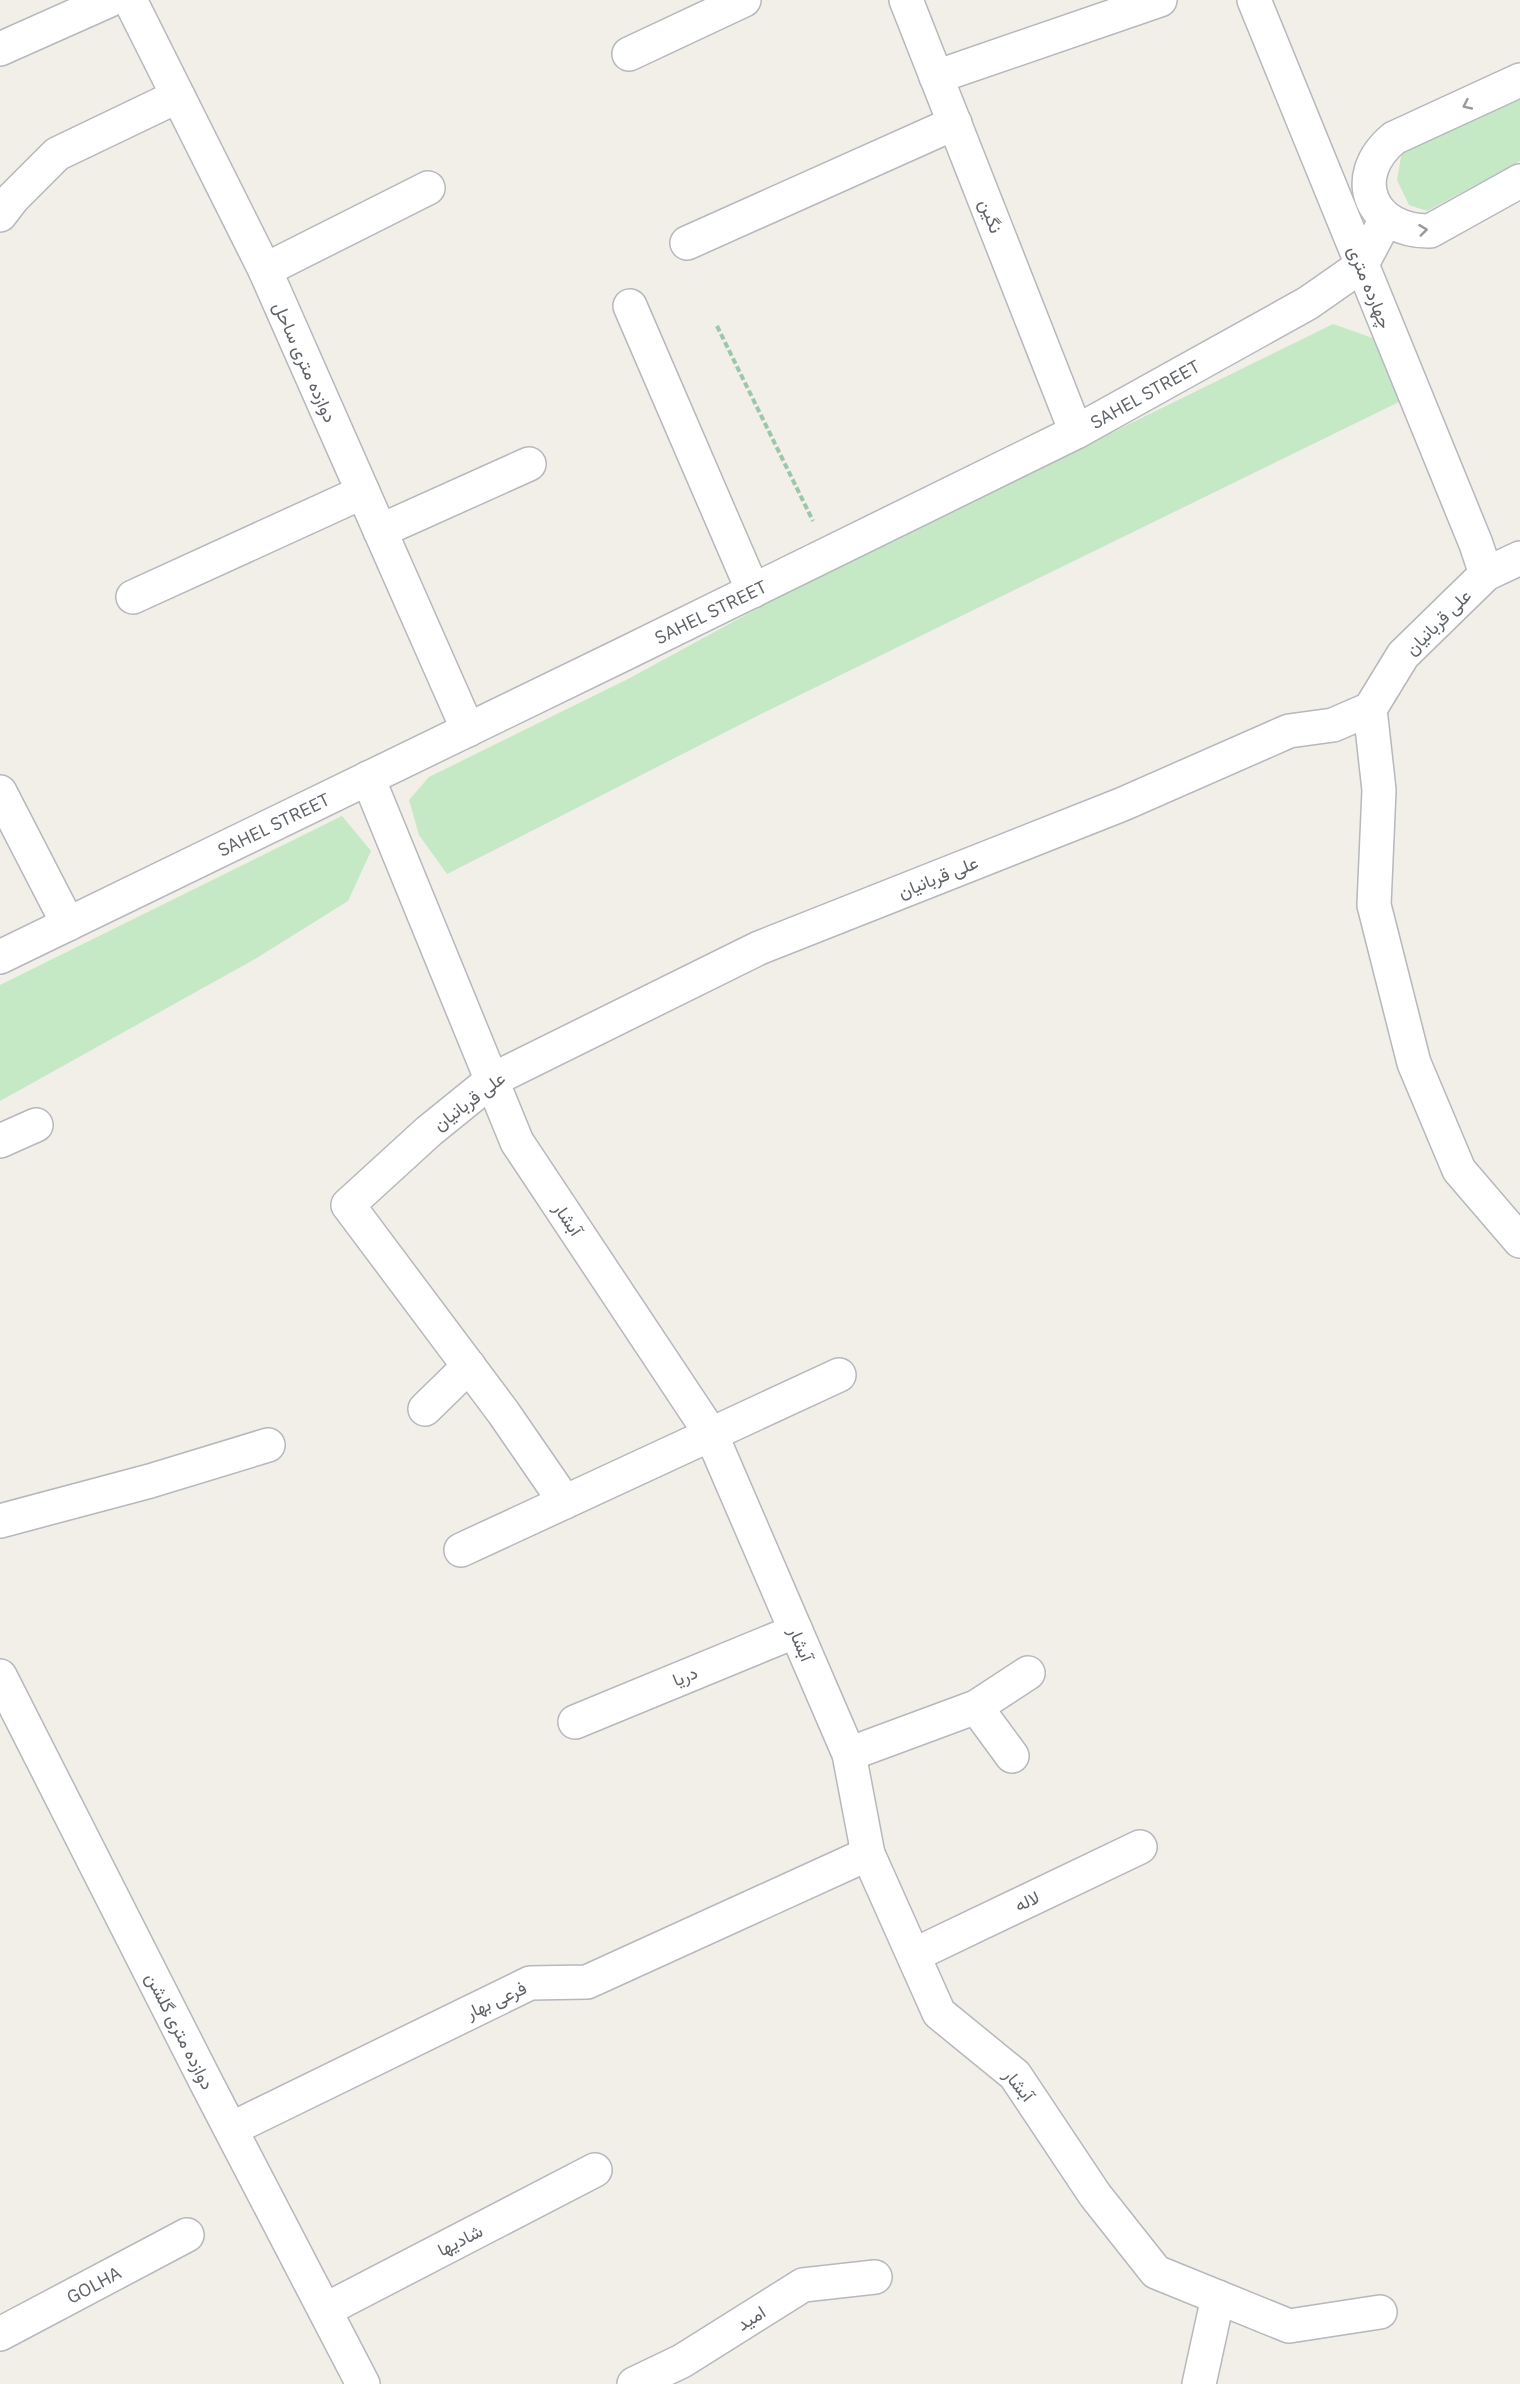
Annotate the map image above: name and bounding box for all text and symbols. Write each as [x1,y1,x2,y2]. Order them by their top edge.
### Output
one-way arrow [1462,97,1473,109]
street label: نگین [974,196,1008,236]
one-way arrow [1419,224,1428,237]
street label: چهارده متری [1342,242,1397,332]
street label: دوازده متری ساحل [268,298,342,426]
street label: SAHEL STREET [1086,354,1204,433]
street label: SAHEL STREET [651,574,770,649]
street label: علی قربانیان [1400,584,1476,660]
street label: SAHEL STREET [214,787,333,861]
street label: علی قربانیان [895,851,981,903]
street label: علی قربانیان [428,1066,510,1136]
street label: آبشار [548,1197,588,1242]
street label: آبشار [783,1622,819,1667]
street label: دریا [669,1661,701,1691]
street label: لاله [1011,1885,1043,1917]
street label: دوازده متری گلشن [141,1968,219,2094]
street label: فرعی بهار [461,1976,530,2024]
street label: آبشار [998,2063,1040,2107]
street label: شادیها [433,2219,487,2261]
street label: GOLHA [62,2260,125,2308]
street label: امید [732,2300,770,2336]

